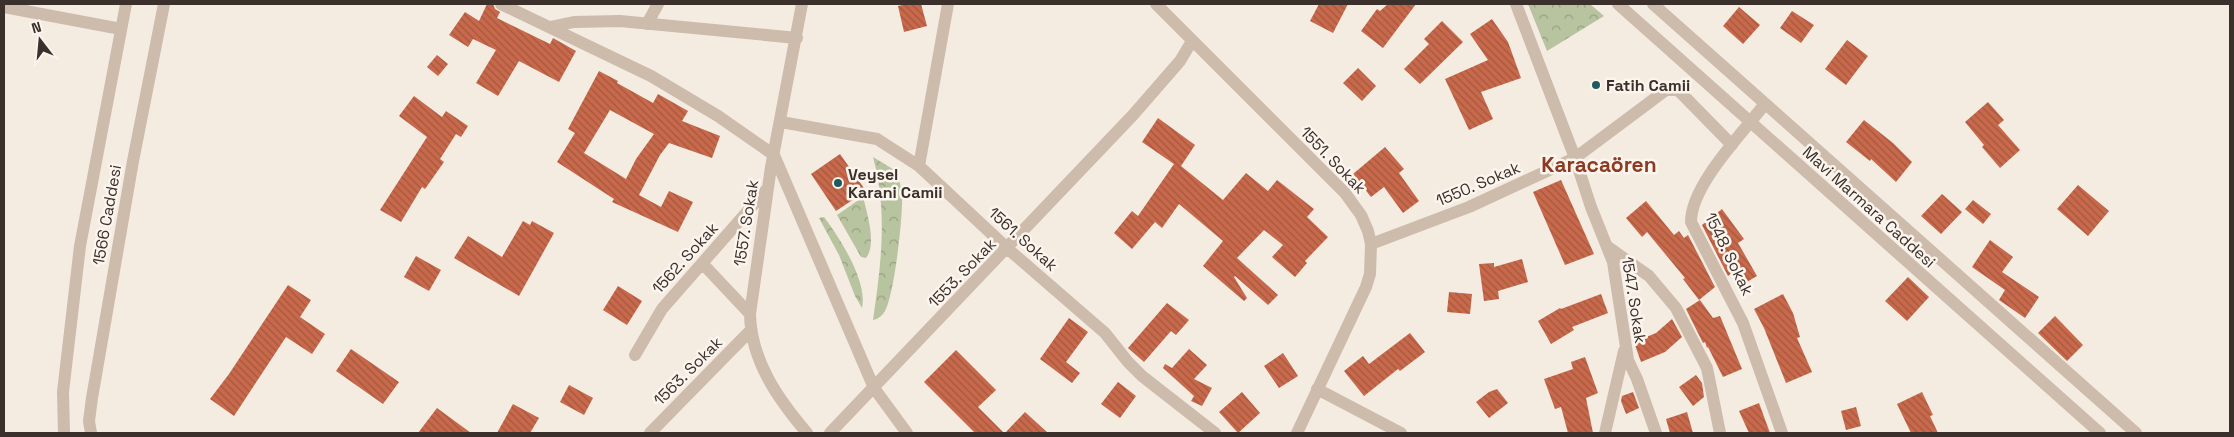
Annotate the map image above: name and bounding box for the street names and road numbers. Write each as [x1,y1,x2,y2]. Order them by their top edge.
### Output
street label: 1551. Sokak [1296,122,1371,198]
street label: Mavi Marmara Caddesi [1798,142,1940,272]
street label: 1550. Sokak [1433,157,1524,211]
street label: 1566 Caddesi [88,163,126,267]
street label: 1557. Sokak [729,178,763,268]
street label: 1561. Sokak [984,202,1062,276]
street label: 1548. Sokak [1700,209,1758,299]
street label: 1562. Sokak [647,218,723,298]
street label: 1553. Sokak [924,233,1001,312]
street label: 1547. Sokak [1617,255,1651,345]
street label: 1563. Sokak [649,332,727,410]

